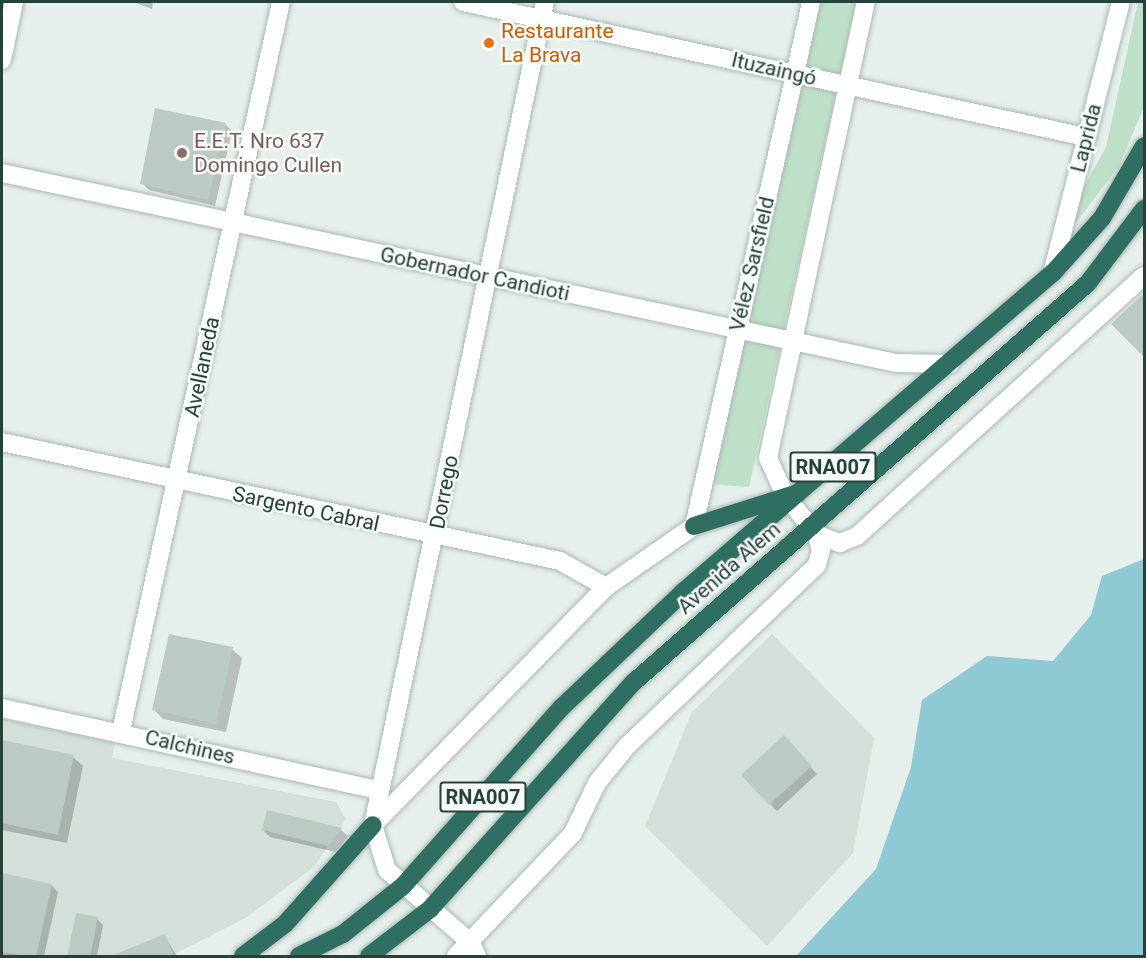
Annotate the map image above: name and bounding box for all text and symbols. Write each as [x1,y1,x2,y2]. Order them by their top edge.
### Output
place label: Restaurante La Brava [501,18,614,68]
marker: Restaurante La Brava [482,36,496,50]
street label: Ituzaingó [729,47,819,91]
street label: Laprida [1065,101,1107,175]
place label: E.E.T. Nro 637 Domingo Cullen [194,128,342,178]
marker: E.E.T. Nro 637 Domingo Cullen [175,146,189,160]
street label: Vélez Sarsfield [724,194,780,334]
street label: Gobernador Candioti [378,242,572,306]
street label: Avellaneda [179,314,225,420]
road number: RNA007 [790,450,876,484]
street label: Dorrego [425,453,463,531]
street label: Sargento Cabral [230,481,382,537]
street label: Avenida Alem [672,517,786,619]
street label: Calchines [143,724,237,770]
road number: RNA007 [440,780,526,814]

